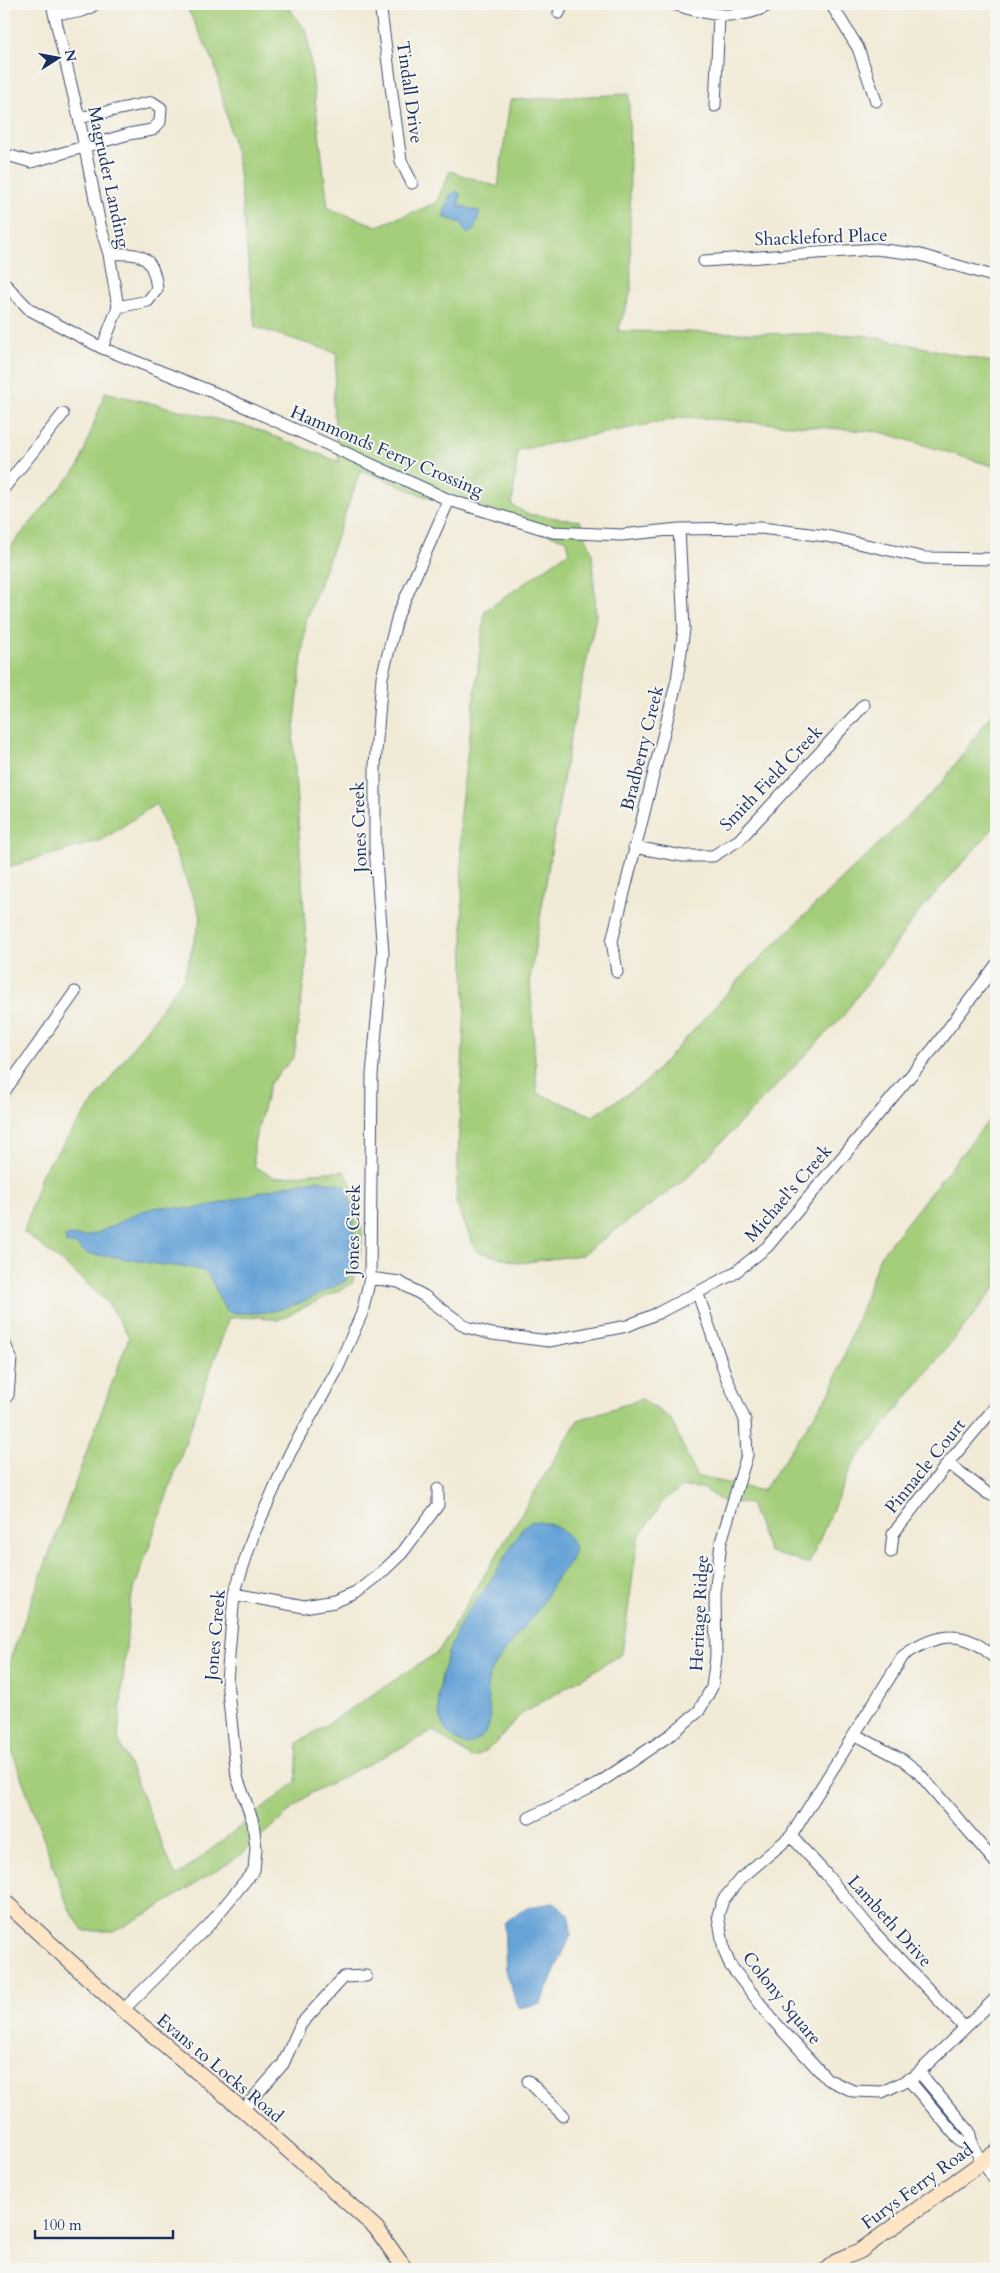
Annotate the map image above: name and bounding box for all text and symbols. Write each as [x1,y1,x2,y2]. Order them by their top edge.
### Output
north arrow [32,32,82,82]
street label: Tindall Drive [390,39,429,145]
text: N [60,48,81,63]
street label: Magruder Landing [81,104,136,251]
street label: Shackleford Place [754,223,888,252]
street label: Hammonds Ferry Crossing [287,400,488,504]
street label: Bradberry Creek [615,683,670,813]
street label: Smith Field Creek [714,720,829,837]
street label: Jones Creek [345,781,374,876]
street label: Michael's Creek [739,1139,838,1248]
street label: Jones Creek [340,1184,367,1279]
street label: Pinnacle Court [879,1413,972,1519]
street label: Heritage Ridge [684,1554,715,1672]
street label: Jones Creek [199,1588,232,1685]
street label: Lambeth Drive [842,1870,938,1973]
street label: Colony Square [736,1946,827,2050]
street label: Evans to Locks Road [151,2008,289,2129]
street label: Furys Ferry Road [856,2137,979,2235]
scale bar [35,2208,172,2240]
text: 100 m [42,2215,82,2235]

